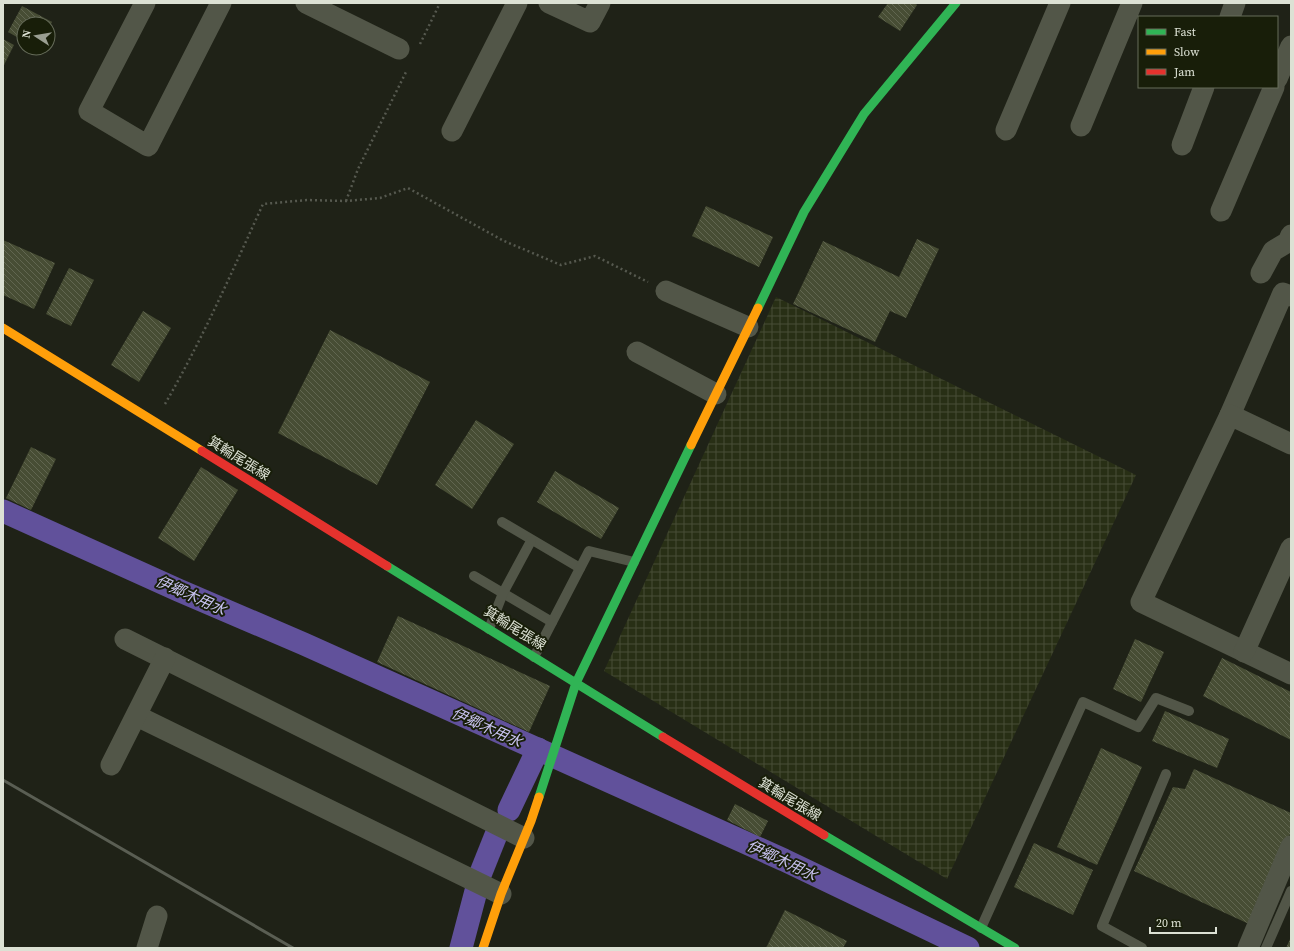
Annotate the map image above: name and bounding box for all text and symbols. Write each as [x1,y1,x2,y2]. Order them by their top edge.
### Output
north arrow [16,16,56,56]
legend [1138,16,1278,88]
text: Fast [1174,24,1196,40]
text: N [19,29,35,40]
text: Slow [1174,44,1200,60]
text: Jam [1173,64,1195,80]
street label: 箕輪尾張線 [204,431,274,485]
water label: 伊郷木用水 [152,570,231,621]
street label: 箕輪尾張線 [480,601,550,655]
water label: 伊郷木用水 [448,702,527,753]
street label: 箕輪尾張線 [755,772,825,826]
water label: 伊郷木用水 [744,835,822,886]
scale bar [1150,909,1216,935]
text: 20 m [1156,915,1182,931]

